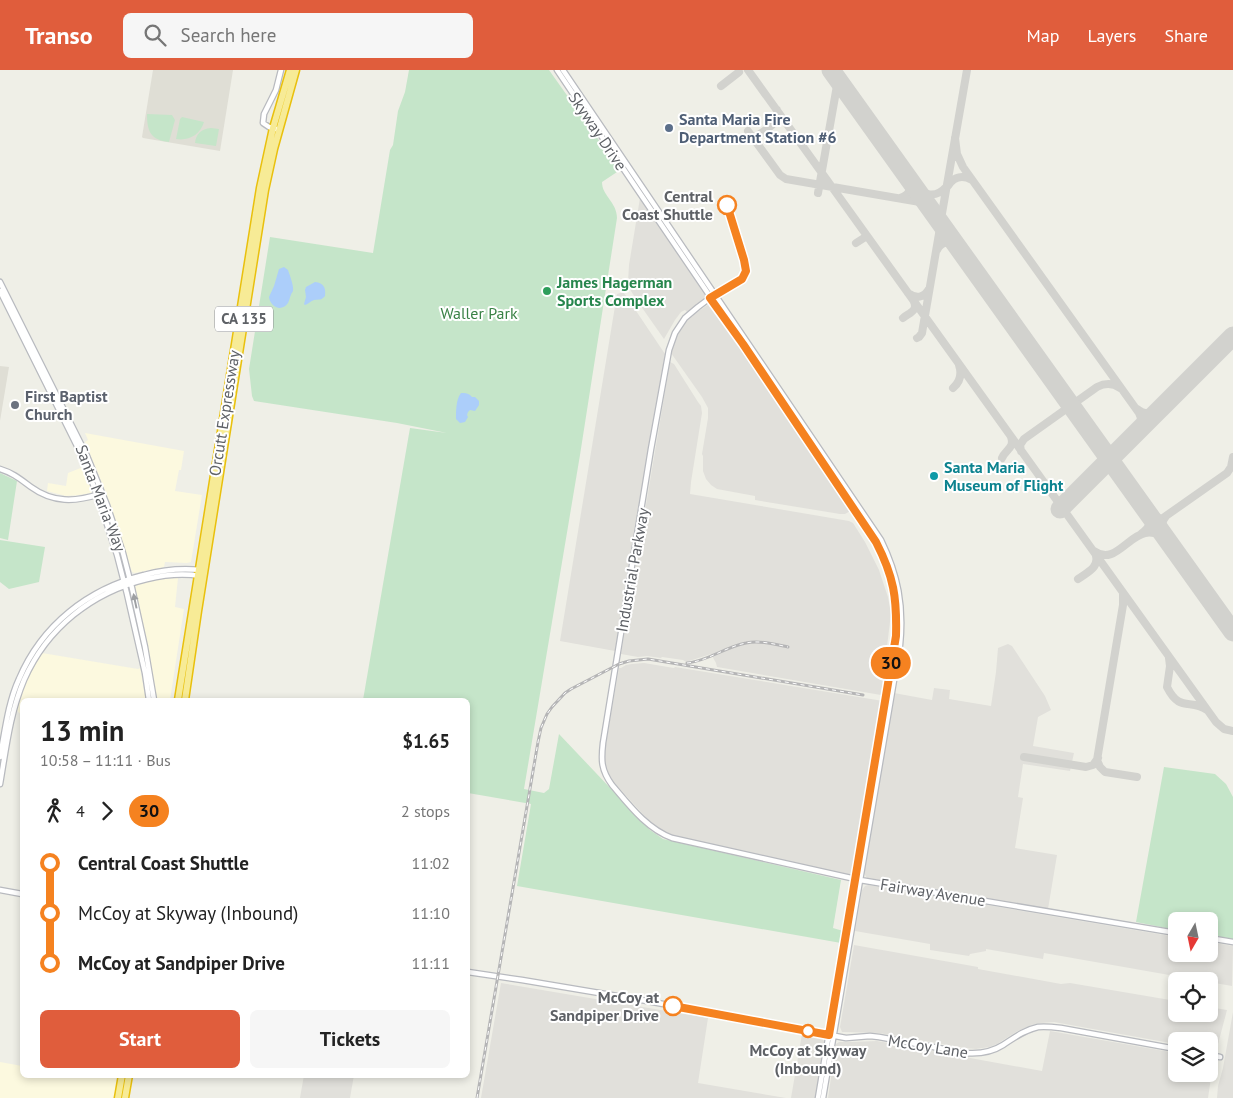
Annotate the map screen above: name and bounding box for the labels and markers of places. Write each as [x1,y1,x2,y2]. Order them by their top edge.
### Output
place label: Santa Maria Fire Department Station #6 [679,109,837,147]
marker: Santa Maria Fire Department Station #6 [663,122,675,134]
place label: Central Coast Shuttle [622,186,713,224]
marker: Central Coast Shuttle [717,195,737,215]
place label: James Hagerman Sports Complex [556,272,672,310]
marker: James Hagerman Sports Complex [541,285,553,297]
place label: First Baptist Church [25,386,108,424]
marker: First Baptist Church [9,399,21,411]
place label: Santa Maria Museum of Flight [944,457,1064,495]
marker: Santa Maria Museum of Flight [928,470,940,482]
place label: McCoy at Sandpiper Drive [550,987,659,1025]
marker: McCoy at Sandpiper Drive [663,996,683,1016]
marker: McCoy at Skyway (Inbound) [801,1024,815,1038]
place label: McCoy at Skyway (Inbound) [749,1040,867,1078]

